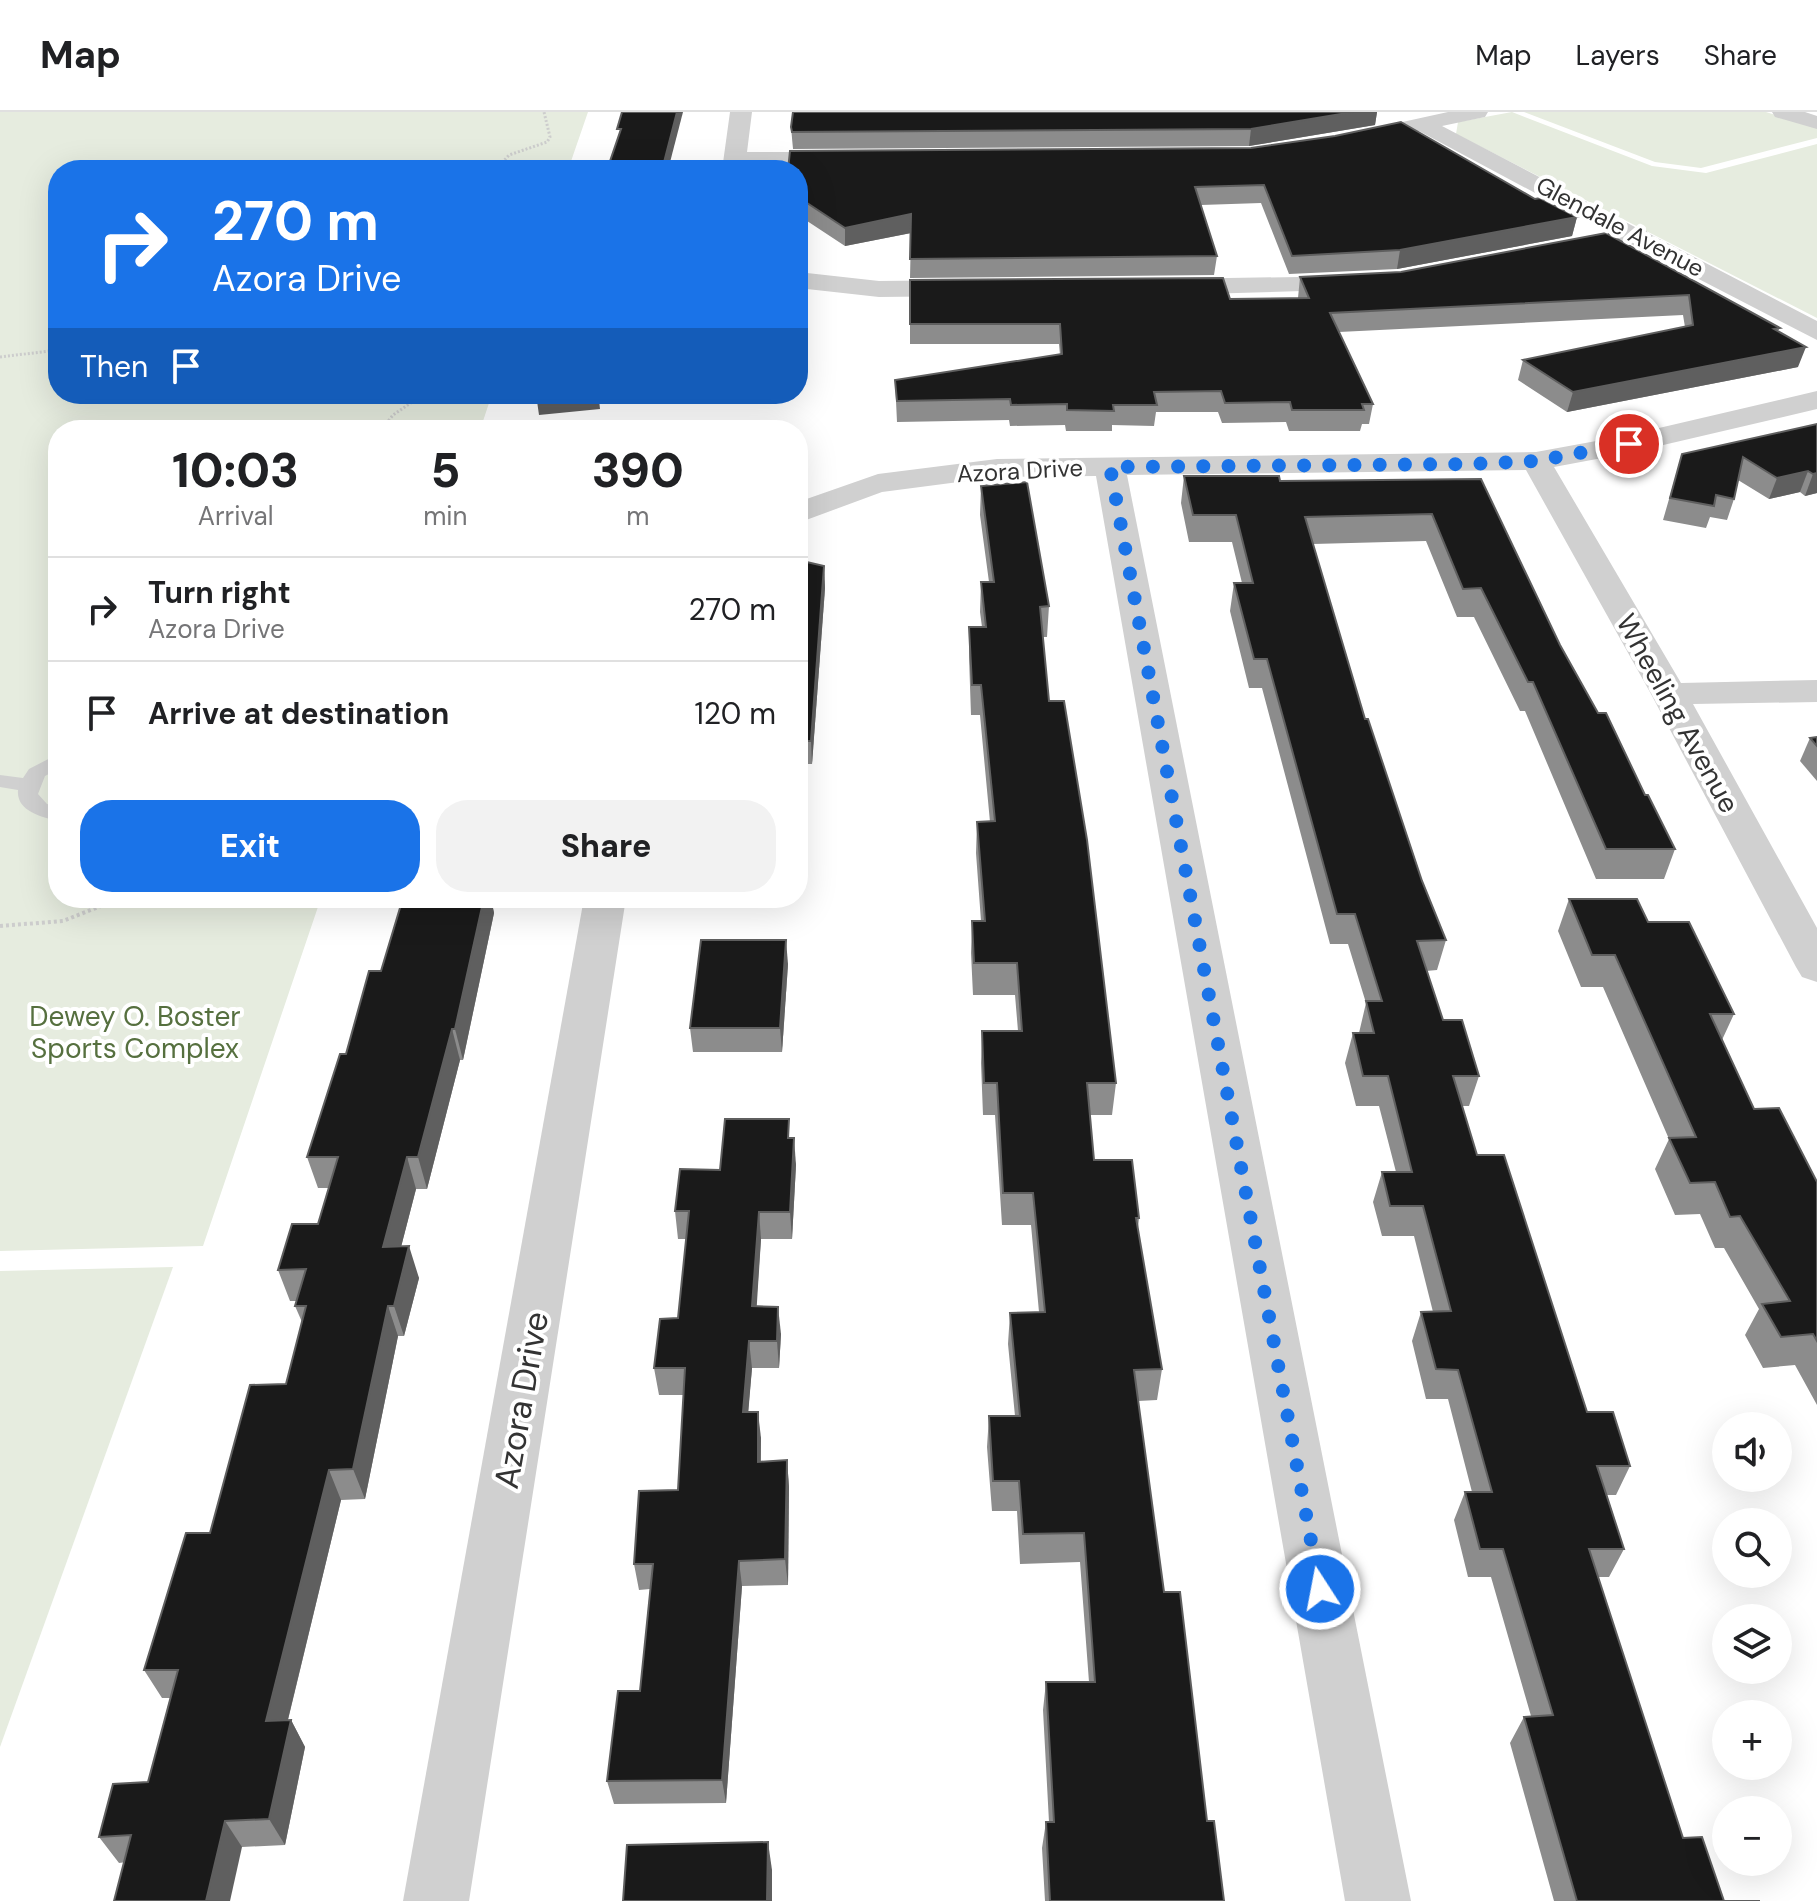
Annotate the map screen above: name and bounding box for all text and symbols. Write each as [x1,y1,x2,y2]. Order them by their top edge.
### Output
text: Map [40,30,121,80]
text: Map [1475,37,1532,74]
text: Layers [1576,37,1660,74]
text: Share [1704,37,1777,74]
street label: Glendale Avenue [1531,169,1710,284]
text: 270 m [212,184,379,257]
icon: right [80,192,184,296]
text: Azora Drive [212,255,401,302]
icon: arrive [164,344,208,388]
text: Then [80,347,148,386]
pin [1595,410,1663,478]
icon: arrive [1607,422,1651,466]
text: 10:03 [172,439,299,502]
text: 5 [430,439,460,502]
text: 390 [592,439,684,502]
street label: Azora Drive [956,452,1084,489]
text: Arrival [198,499,273,533]
text: min [423,499,468,533]
text: m [626,499,649,533]
text: Turn right [148,573,291,612]
icon: right [80,587,124,631]
text: 270 m [688,590,776,629]
street label: Wheeling Avenue [1608,607,1748,819]
text: Azora Drive [148,612,285,646]
icon: arrive [80,691,124,735]
text: Arrive at destination [148,694,449,733]
text: 120 m [694,694,776,733]
button: Exit [80,800,420,892]
button: Share [436,800,776,892]
park label: Dewey O. Boster Sports Complex [29,998,241,1067]
street label: Azora Drive [484,1308,559,1492]
map controls [1712,1412,1792,1876]
button: sound [1712,1412,1792,1492]
button: search [1712,1508,1792,1588]
position arrow [1278,1547,1362,1631]
button: layers [1712,1604,1792,1684]
button: + [1712,1700,1792,1780]
button: − [1712,1796,1792,1876]

